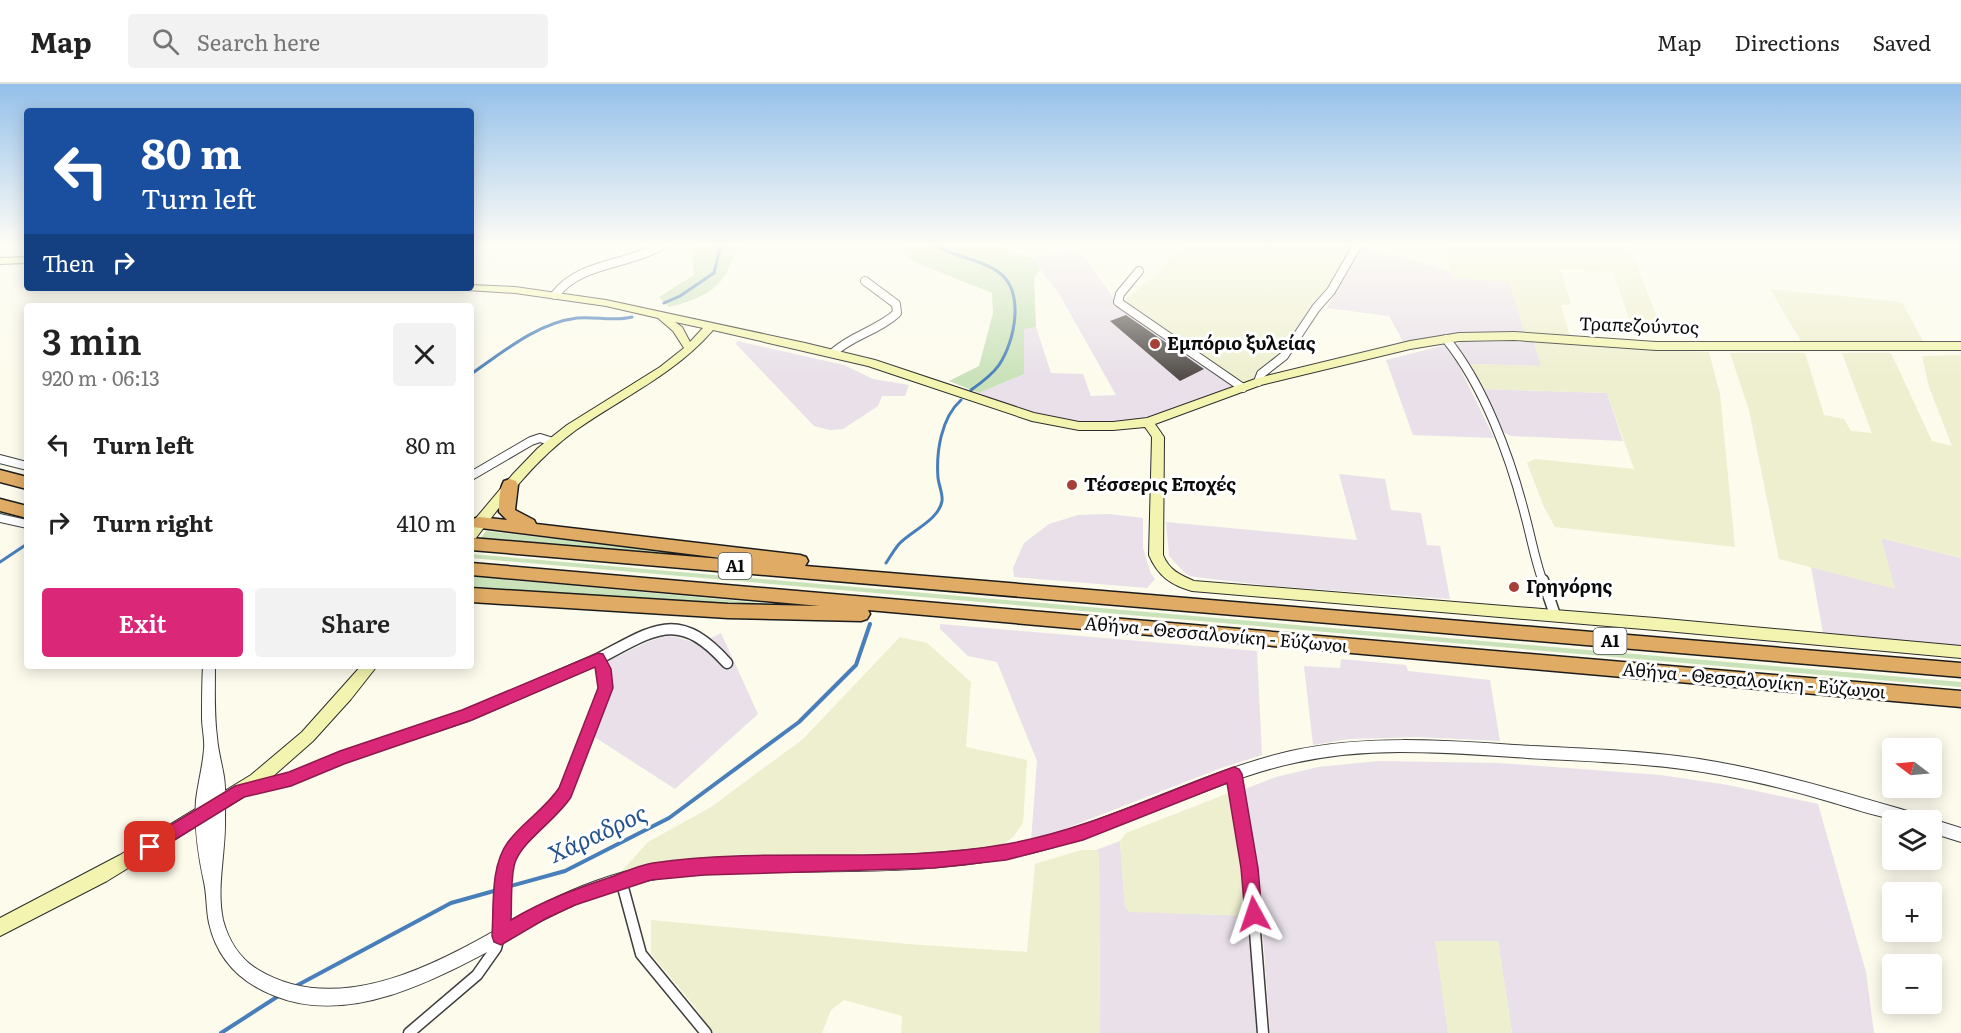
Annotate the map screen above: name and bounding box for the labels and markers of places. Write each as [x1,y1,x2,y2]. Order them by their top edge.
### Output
place label: Εμπόριο ξυλείας [1167,329,1316,356]
marker: Εμπόριο ξυλείας [1148,337,1162,351]
place label: Τέσσερις Εποχές [1084,470,1236,497]
marker: Τέσσερις Εποχές [1065,478,1079,492]
place label: Γρηγόρης [1526,572,1612,599]
marker: Γρηγόρης [1507,580,1521,594]
pin [124,821,175,872]

